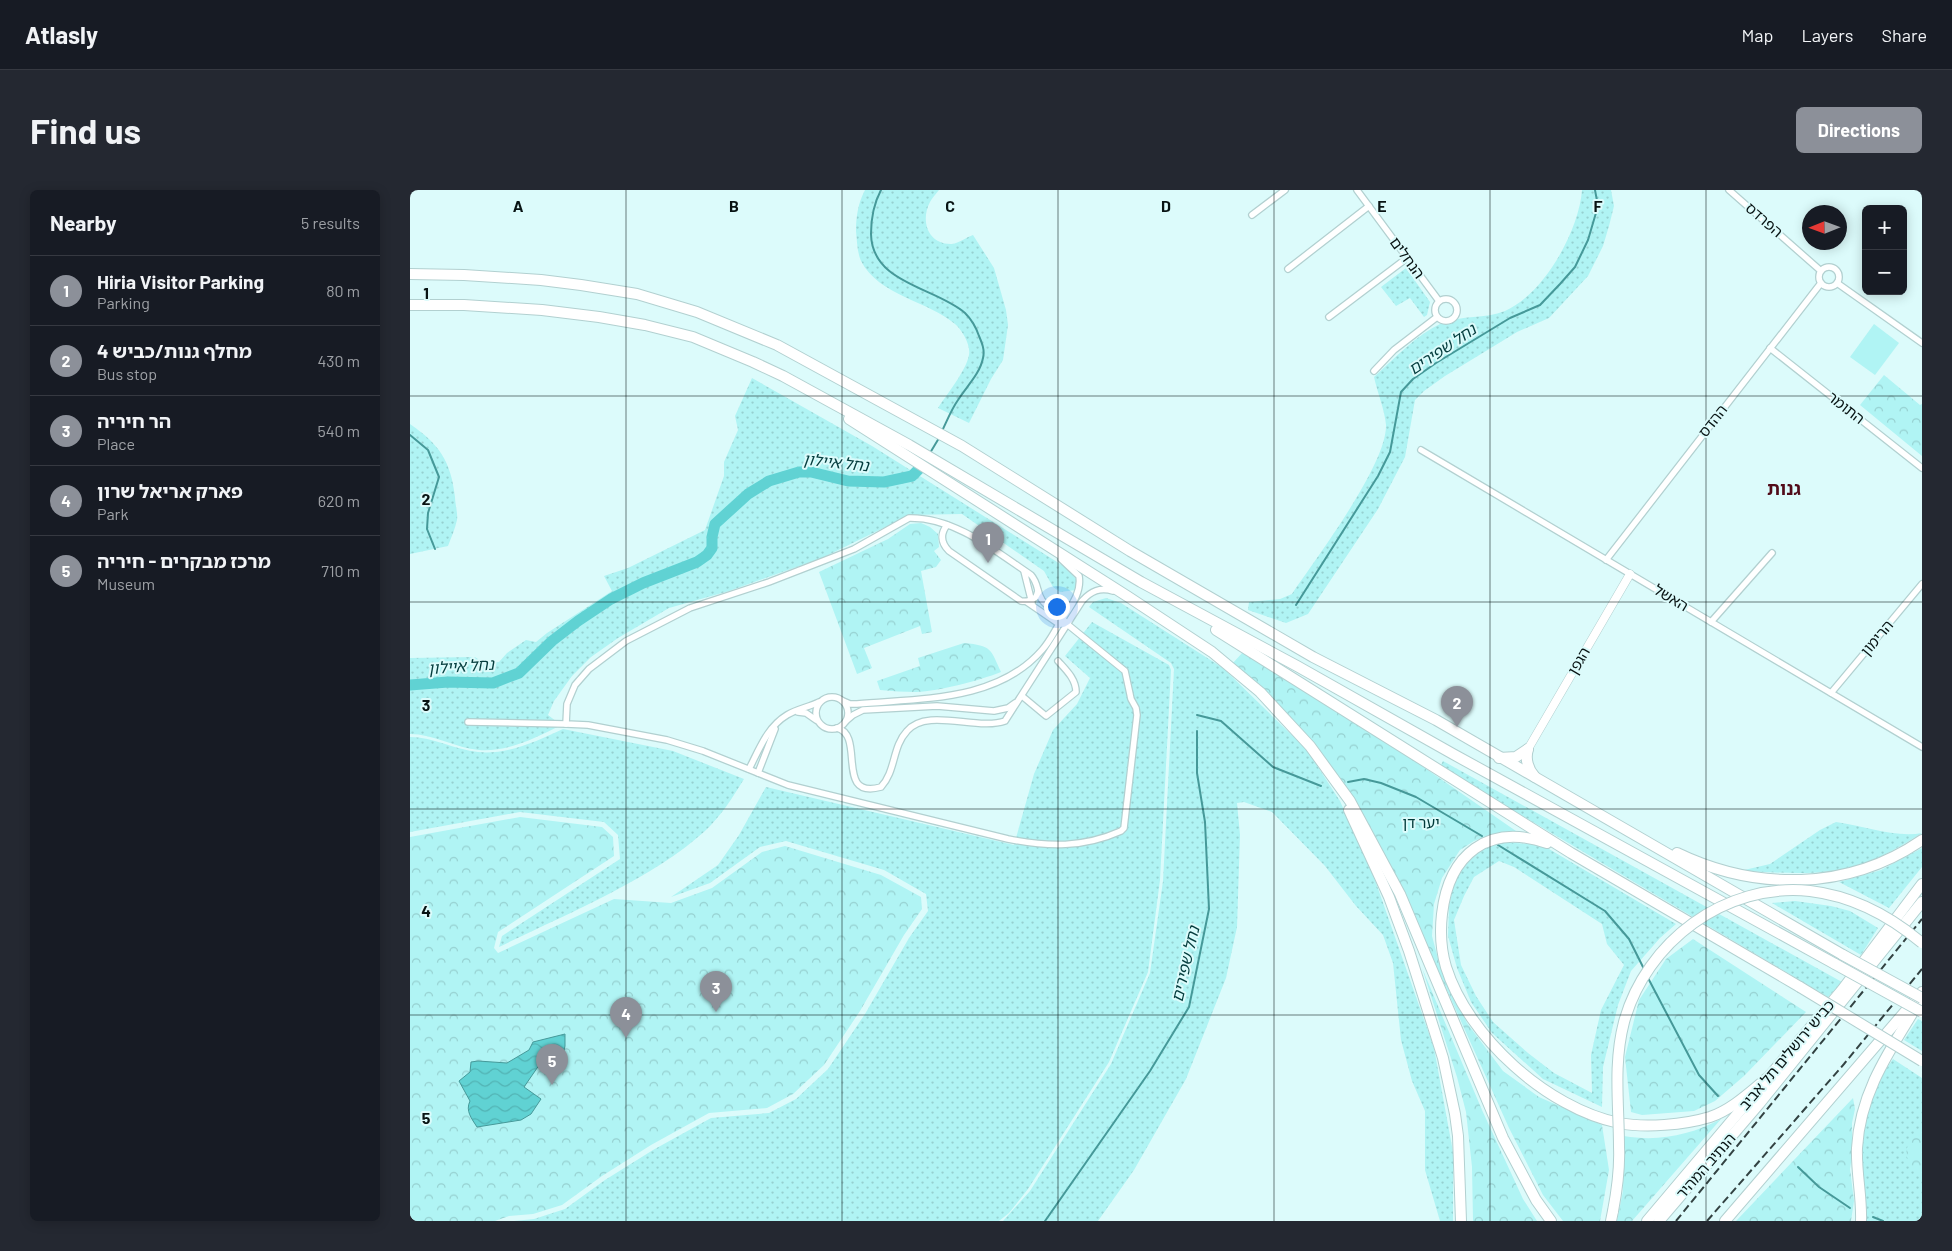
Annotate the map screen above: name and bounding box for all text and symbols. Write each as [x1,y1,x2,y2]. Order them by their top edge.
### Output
text: Atlasly [25,20,98,49]
text: Map [1741,24,1773,46]
text: Layers [1801,24,1854,46]
text: Share [1882,24,1927,46]
button: Directions [1796,107,1922,153]
text: Find us [30,109,141,151]
text: A [513,196,524,215]
text: B [729,196,739,215]
text: C [945,196,955,215]
text: D [1161,196,1171,215]
text: E [1377,196,1387,215]
text: F [1594,196,1603,215]
street label: הפרדס [1742,198,1787,240]
north arrow [1802,205,1847,250]
map controls [1862,205,1907,295]
button: + [1862,205,1907,250]
text: Nearby [50,210,116,235]
text: 5 results [301,213,360,232]
street label: הנחלים [1387,233,1429,282]
button: − [1862,250,1907,295]
text: Hiria Visitor Parking [97,270,264,293]
text: 1 [63,281,69,300]
text: 80 m [326,281,360,300]
text: 1 [423,283,429,302]
text: Parking [97,293,150,312]
water label: נחל שפירים [1404,319,1480,378]
text: מחלף גנות/כביש 4 [97,339,252,362]
text: 2 [62,351,70,370]
text: 430 m [317,351,360,370]
text: Bus stop [97,364,157,383]
street label: התומר [1825,387,1869,427]
street label: ההדס [1694,401,1730,440]
text: הר חיריה [97,409,171,432]
text: 3 [62,421,70,440]
text: 540 m [317,421,360,440]
text: Place [97,434,135,453]
water label: נחל איילון [802,449,871,475]
district label: גנות [1767,477,1801,499]
text: פארק אריאל שרון [97,479,243,502]
text: 2 [422,489,431,508]
text: 4 [61,491,71,510]
text: 620 m [318,491,360,510]
text: Park [97,504,128,523]
pin: 1 [972,522,1004,563]
text: מרכז מבקרים - חיריה [97,549,271,572]
text: 5 [62,561,70,580]
text: 710 m [321,561,360,580]
text: Museum [97,574,155,593]
street label: האשל [1651,580,1692,614]
your location [1044,594,1070,620]
street label: הרימון [1856,616,1896,659]
street label: הגפן [1563,644,1593,677]
water label: נחל איילון [427,654,495,678]
pin: 2 [1441,686,1473,727]
text: 3 [422,695,430,714]
park label: יער דן [1402,813,1440,831]
text: 4 [421,901,431,920]
water label: נחל שפירים [1167,923,1203,1004]
pin: 3 [700,971,732,1012]
street label: כביש ירושלים תל אביב [1735,995,1838,1113]
pin: 4 [610,997,642,1038]
pin: 5 [536,1044,568,1085]
text: 5 [422,1108,431,1127]
street label: הנתיב המהיר [1672,1129,1739,1202]

